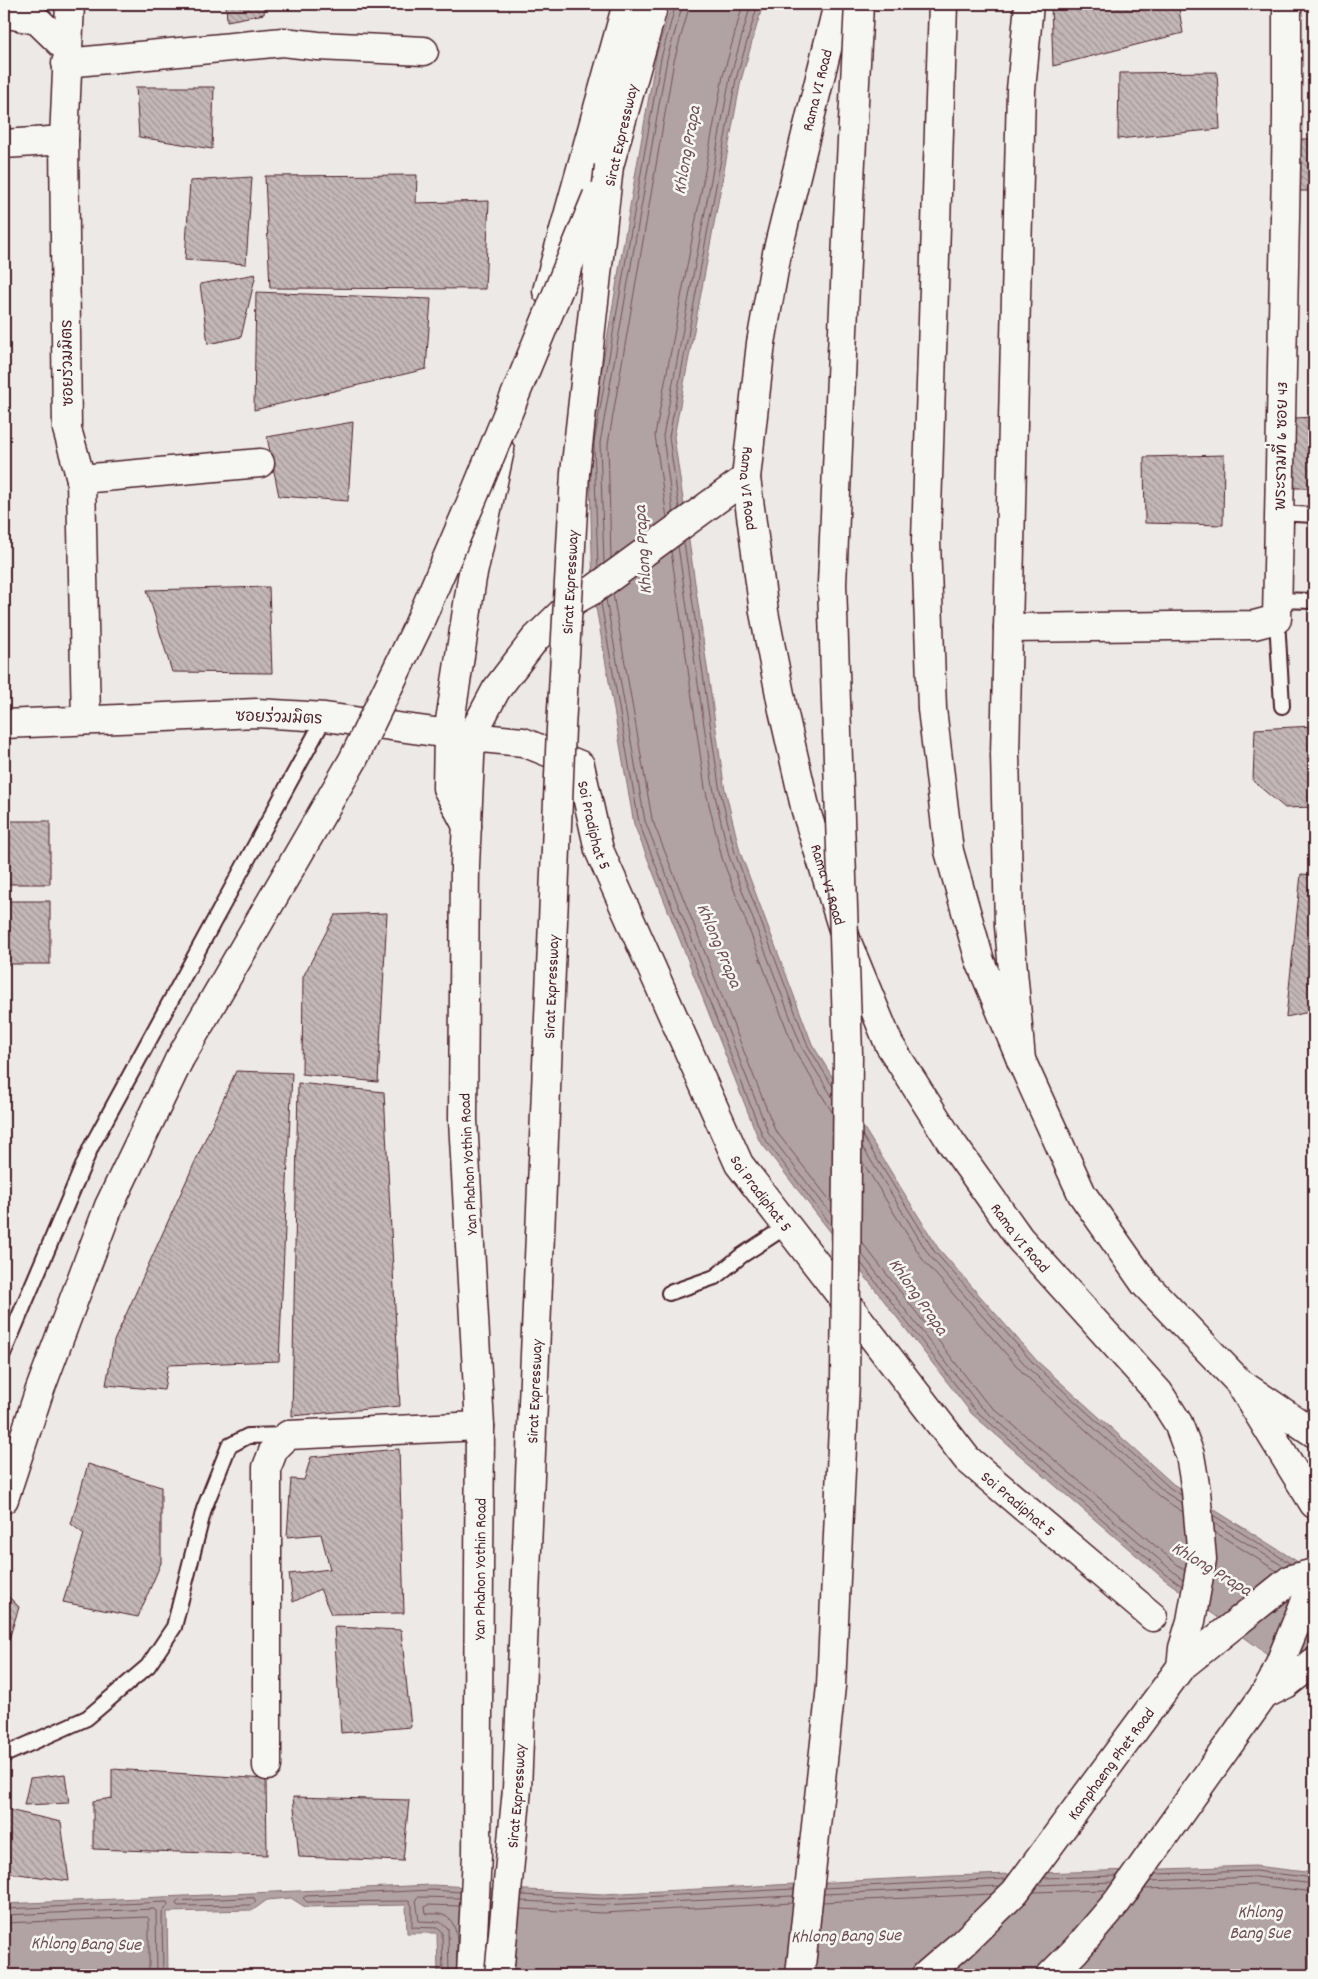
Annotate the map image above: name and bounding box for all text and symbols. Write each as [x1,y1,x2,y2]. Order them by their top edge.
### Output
street label: Rama VI Road [797,47,840,134]
street label: Sirat Expressway [599,82,645,189]
water label: Khlong Prapa [668,103,709,197]
street label: ซอยร่วมมิตร [54,319,81,407]
street label: พระรามที่ 6 ซอย 43 [1264,381,1295,511]
street label: Rama VI Road [732,445,762,532]
water label: Khlong Prapa [629,503,660,595]
street label: Sirat Expressway [557,529,586,635]
street label: ซอยร่วมมิตร [235,703,323,732]
street label: Soi Pradiphat 5 [570,779,615,874]
street label: Rama VI Road [803,842,850,928]
water label: Khlong Prapa [689,900,747,993]
street label: Sirat Expressway [539,934,566,1039]
street label: Yan Phahon Yothin Road [454,1092,485,1235]
street label: Soi Pradiphat 5 [723,1152,796,1238]
street label: Rama VI Road [984,1199,1054,1279]
water label: Khlong Prapa [881,1254,954,1342]
street label: Sirat Expressway [522,1338,550,1444]
street label: Soi Pradiphat 5 [975,1467,1059,1543]
street label: Yan Phahon Yothin Road [470,1498,493,1640]
water label: Khlong Prapa [1166,1536,1257,1605]
street label: Kamphaeng Phet Road [1063,1704,1161,1825]
street label: Sirat Expressway [502,1743,533,1849]
water label: Khlong Bang Sue [1230,1901,1292,1947]
water label: Khlong Bang Sue [791,1924,902,1951]
water label: Khlong Bang Sue [31,1932,142,1959]

